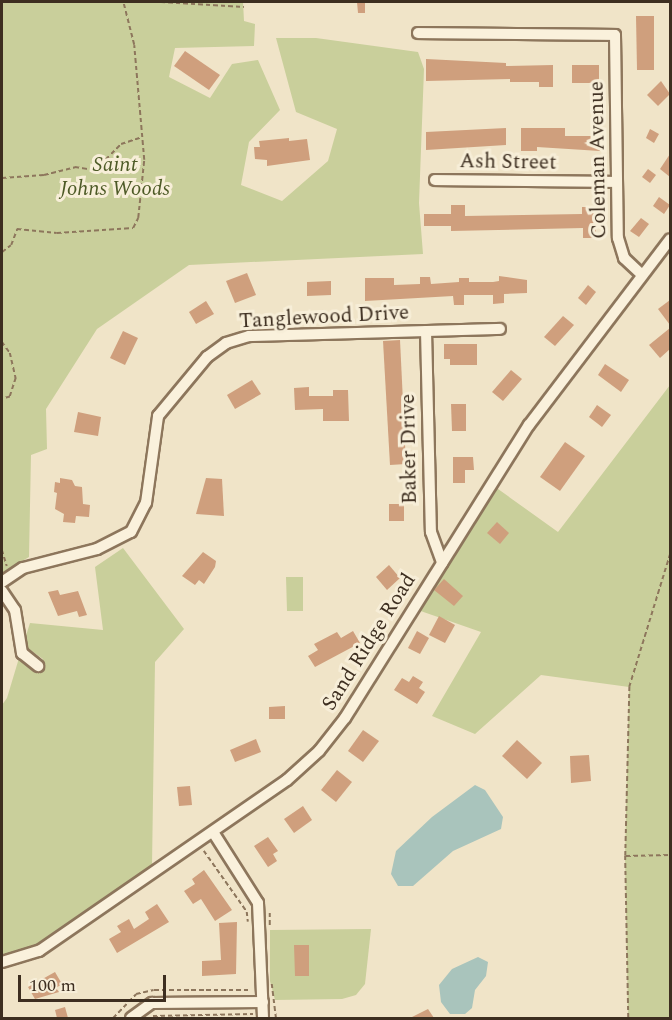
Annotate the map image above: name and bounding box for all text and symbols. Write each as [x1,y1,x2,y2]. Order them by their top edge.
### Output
street label: Coleman Avenue [584,81,612,239]
street label: Ash Street [459,149,557,175]
park label: Saint Johns Woods [60,152,170,202]
street label: Tanglewood Drive [238,300,410,334]
street label: Baker Drive [395,394,423,504]
street label: Sand Ridge Road [317,569,421,715]
scale bar [21,963,170,1001]
text: 100 m [29,972,76,999]

